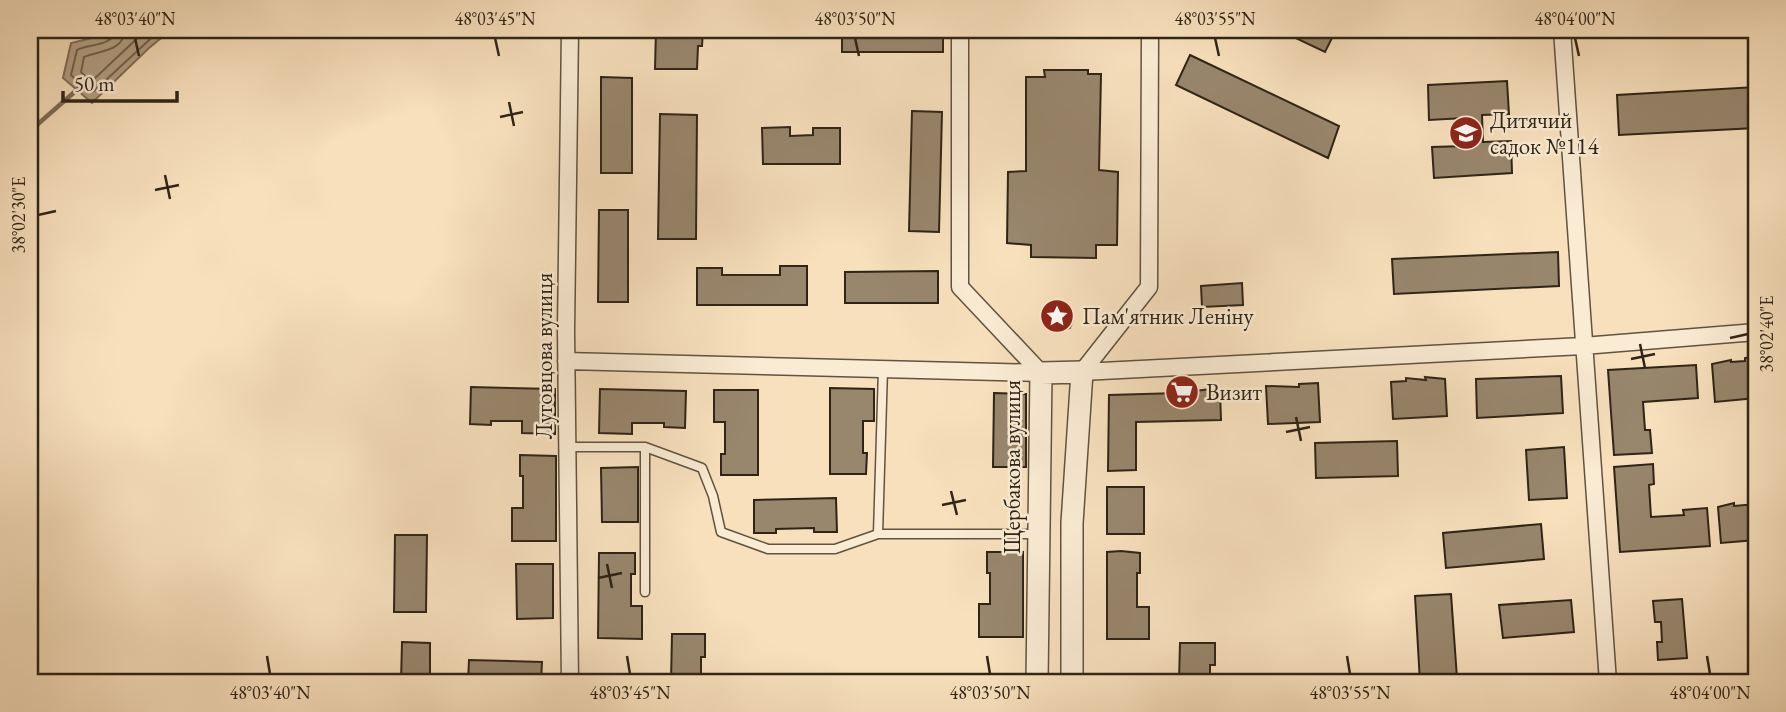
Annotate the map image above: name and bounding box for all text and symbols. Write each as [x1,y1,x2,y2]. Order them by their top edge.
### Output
text: 48°03'40"N [95,7,176,30]
text: 48°03'45"N [455,7,536,30]
text: 48°03'50"N [815,7,896,30]
text: 48°03'55"N [1175,7,1256,30]
text: 48°04'00"N [1535,7,1616,30]
scale bar [63,60,177,104]
text: 50 m [74,70,115,97]
place label: Дитячий садок №114 [1490,105,1600,161]
school or university icon: Дитячий садок №114 [1447,114,1485,152]
text: 38°02'30"E [7,177,30,253]
street label: Луговцова вулиця [529,273,559,439]
text: 38°02'40"E [1755,296,1778,372]
place icon: Пам'ятник Леніну [1038,297,1076,335]
place label: Пам'ятник Леніну [1082,301,1255,331]
supermarket icon: Визит [1163,373,1201,411]
place label: Визит [1206,377,1263,407]
street label: Щербакова вулиця [997,380,1027,554]
text: 48°03'40"N [230,681,311,704]
text: 48°03'45"N [590,681,671,704]
text: 48°03'50"N [950,681,1031,704]
text: 48°03'55"N [1310,681,1391,704]
text: 48°04'00"N [1670,681,1751,704]

